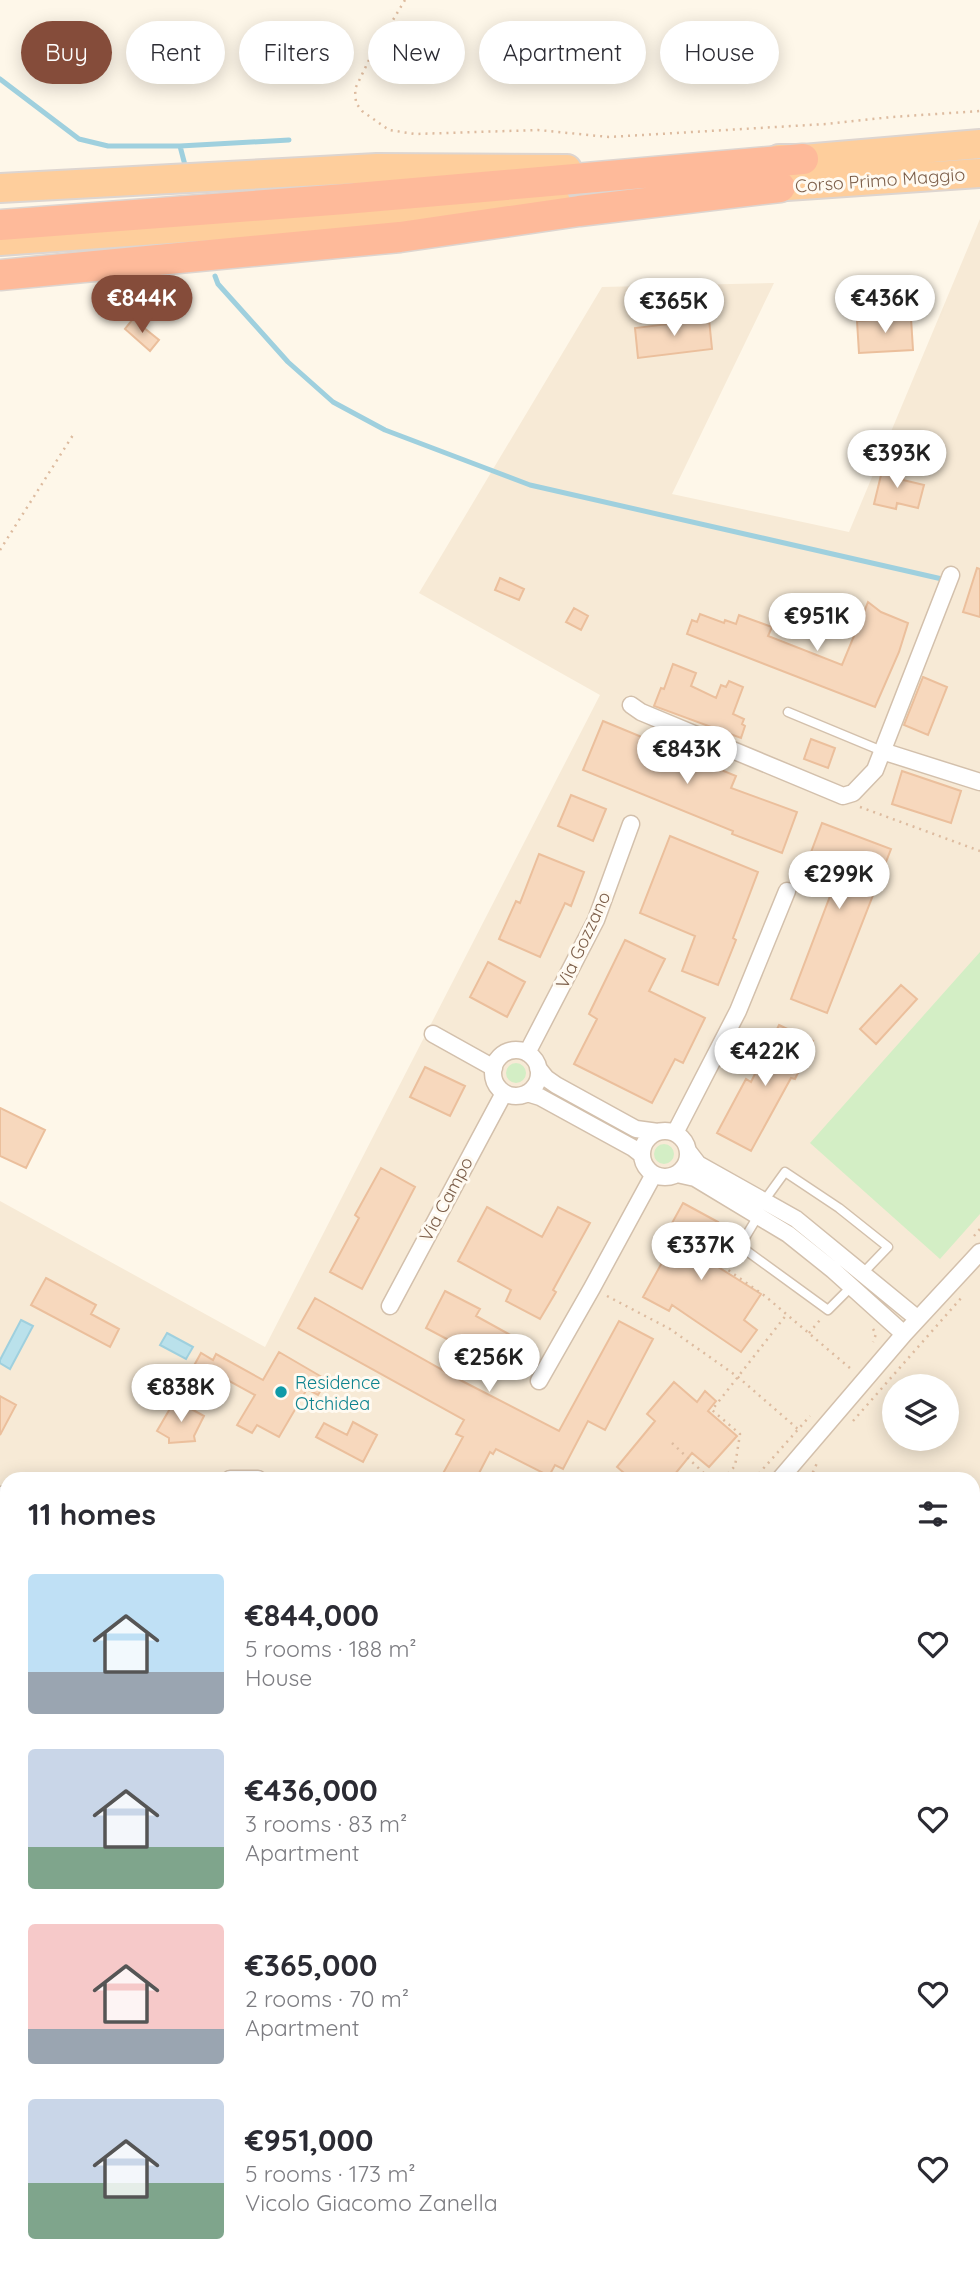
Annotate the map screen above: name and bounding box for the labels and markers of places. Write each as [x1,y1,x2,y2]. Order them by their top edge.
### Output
pin: €844K [93,276,191,335]
pin: €436K [836,276,934,335]
pin: €365K [625,278,723,338]
pin: €393K [848,430,946,490]
pin: €951K [768,594,866,653]
pin: €843K [638,726,736,786]
pin: €299K [790,852,888,911]
pin: €422K [716,1028,814,1088]
pin: €337K [652,1222,750,1282]
pin: €256K [440,1334,538,1394]
pin: €838K [132,1364,230,1424]
place label: Residence Otchidea [295,1371,380,1415]
marker: Residence Otchidea [273,1384,289,1400]

